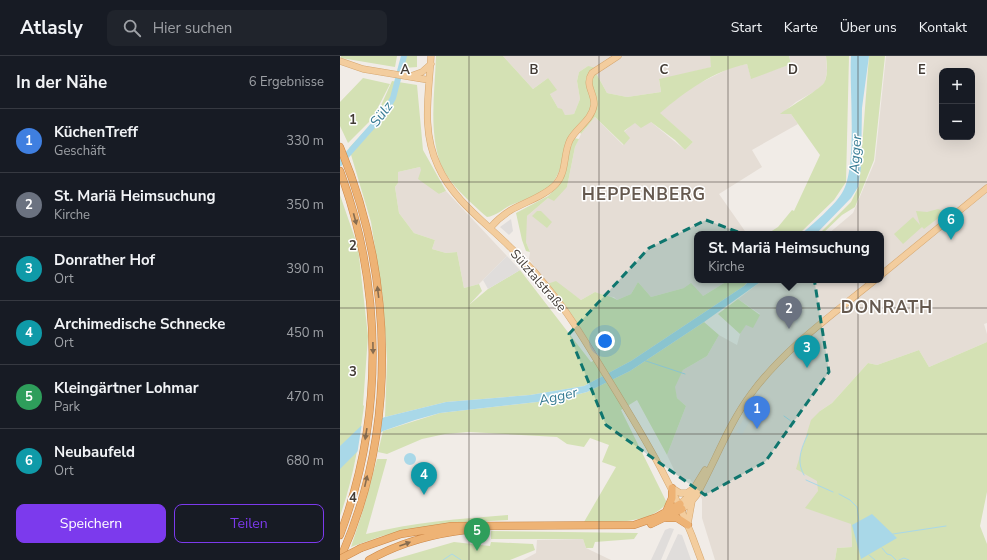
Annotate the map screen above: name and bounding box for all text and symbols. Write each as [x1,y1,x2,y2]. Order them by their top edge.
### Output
search box [107,10,387,46]
text: Atlasly [20,15,83,41]
icon: search [121,17,143,39]
text: Hier suchen [153,18,232,38]
text: Start [731,18,762,37]
text: Karte [784,18,818,37]
text: Über uns [840,18,897,37]
text: Kontakt [919,18,967,37]
text: A [400,61,410,79]
text: B [530,61,539,79]
text: C [660,61,669,79]
text: D [788,61,798,79]
text: E [918,61,926,79]
map controls [939,68,975,140]
button: + [939,68,975,104]
text: In der Nähe [16,71,107,94]
text: 6 Ergebnisse [249,73,324,91]
water label: Sülz [366,97,397,131]
button: − [939,104,975,140]
text: 1 [349,111,357,129]
text: KüchenTreff [54,122,138,142]
text: 1 [25,132,33,150]
text: 330 m [286,132,324,150]
water label: Agger [845,133,866,175]
text: Geschäft [54,142,105,160]
district label: HEPPENBERG [582,183,706,206]
text: St. Mariä Heimsuchung [54,186,215,206]
text: 2 [25,196,33,214]
text: 350 m [286,196,324,214]
text: Kirche [54,206,90,224]
pin: 6 [938,207,964,240]
one-way arrow [352,214,358,226]
popup [694,231,884,283]
text: 2 [349,237,357,255]
text: St. Mariä Heimsuchung [708,238,870,258]
street label: Sülztalstraße [506,246,571,316]
text: Donrather Hof [54,250,155,270]
text: Kirche [708,258,744,276]
text: 3 [25,260,33,278]
text: 390 m [286,260,324,278]
text: Ort [54,270,74,288]
one-way arrow [375,286,381,298]
pin: 2 [776,296,802,329]
district label: DONRATH [841,296,933,319]
text: Archimedische Schnecke [54,314,225,334]
text: 4 [25,324,33,342]
text: 450 m [286,324,324,342]
your location [595,331,615,351]
text: Ort [54,334,74,352]
pin: 3 [794,335,820,368]
one-way arrow [369,342,376,354]
text: 3 [349,363,357,381]
text: Kleingärtner Lohmar [54,378,199,398]
water label: Agger [536,383,580,410]
text: 5 [25,388,33,406]
text: 470 m [286,388,324,406]
pin: 1 [744,396,770,429]
text: Park [54,398,80,416]
one-way arrow [363,428,369,440]
text: Neubaufeld [54,442,135,462]
text: 6 [25,452,33,470]
text: 680 m [286,452,324,470]
text: Ort [54,462,74,480]
pin: 4 [411,462,437,495]
one-way arrow [363,475,369,487]
text: 4 [349,489,357,507]
button: Speichern [16,504,166,543]
button: Teilen [174,504,324,543]
pin: 5 [464,518,490,551]
one-way arrow [399,540,411,546]

